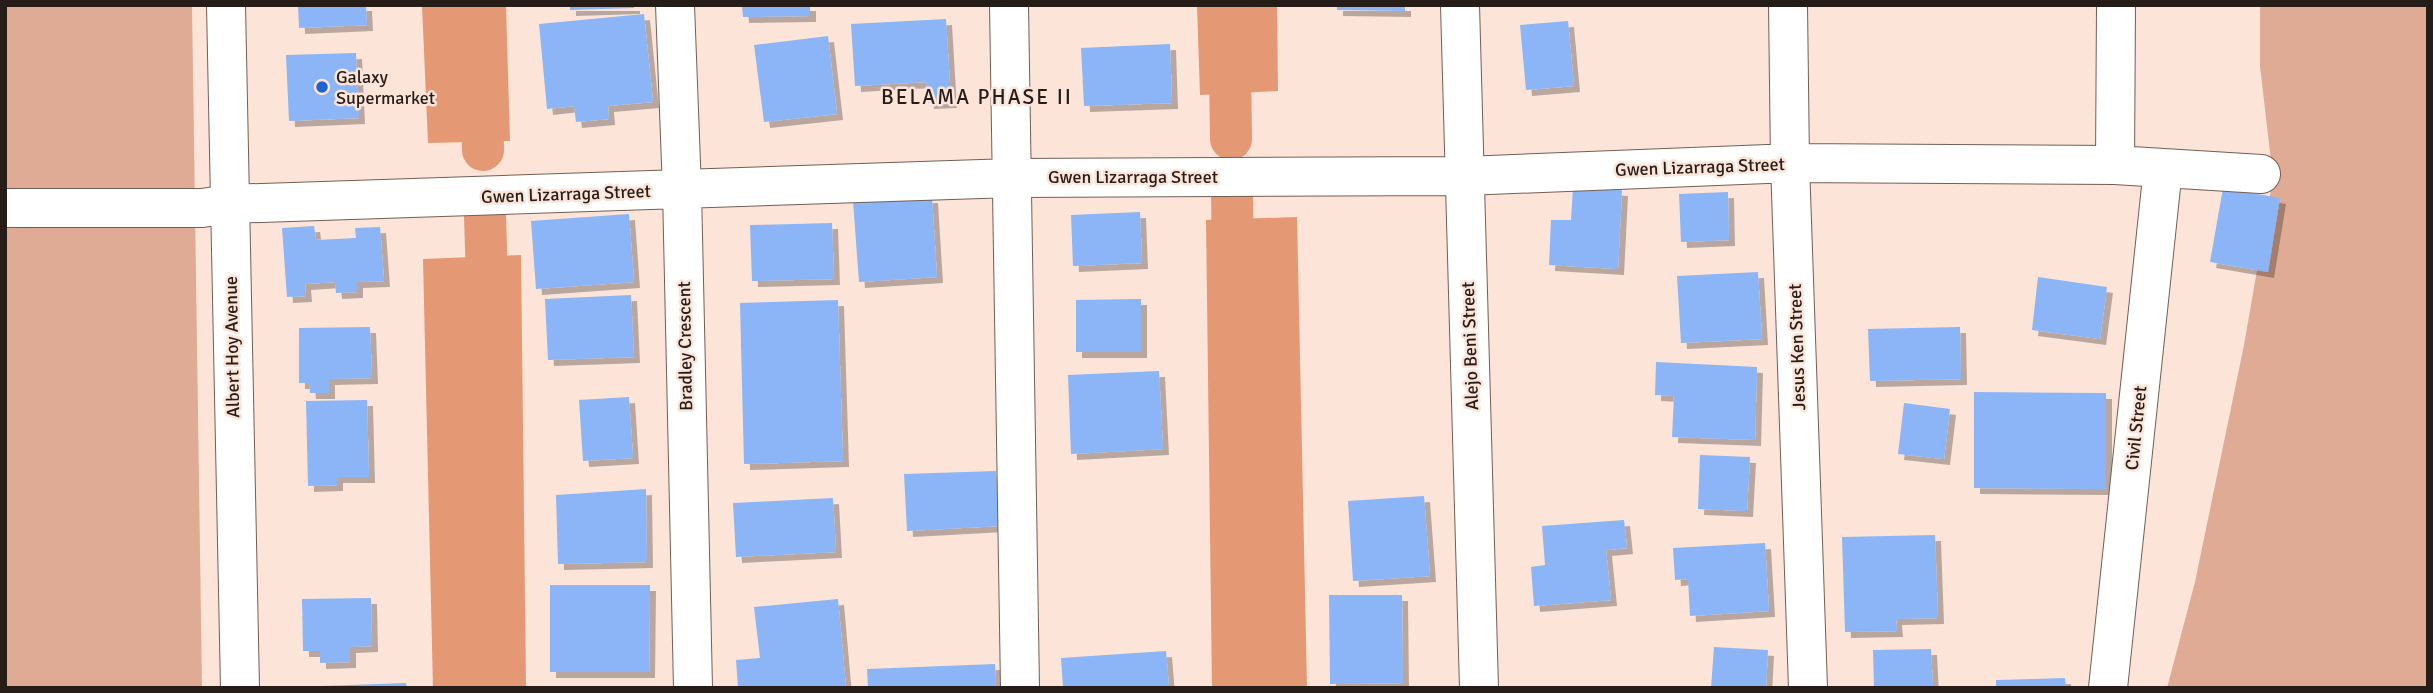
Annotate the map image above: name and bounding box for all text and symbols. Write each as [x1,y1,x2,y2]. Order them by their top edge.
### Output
place label: Galaxy Supermarket [336,66,435,109]
marker: Galaxy Supermarket [314,79,330,95]
district label: BELAMA PHASE II [881,84,1073,110]
street label: Gwen Lizarraga Street [1615,153,1785,181]
street label: Gwen Lizarraga Street [1048,166,1218,188]
street label: Gwen Lizarraga Street [481,180,651,208]
street label: Albert Hoy Avenue [220,276,244,418]
street label: Bradley Crescent [673,281,697,411]
street label: Alejo Beni Street [1457,281,1483,411]
street label: Jesus Ken Street [1784,283,1810,411]
street label: Civil Street [2121,385,2151,471]

